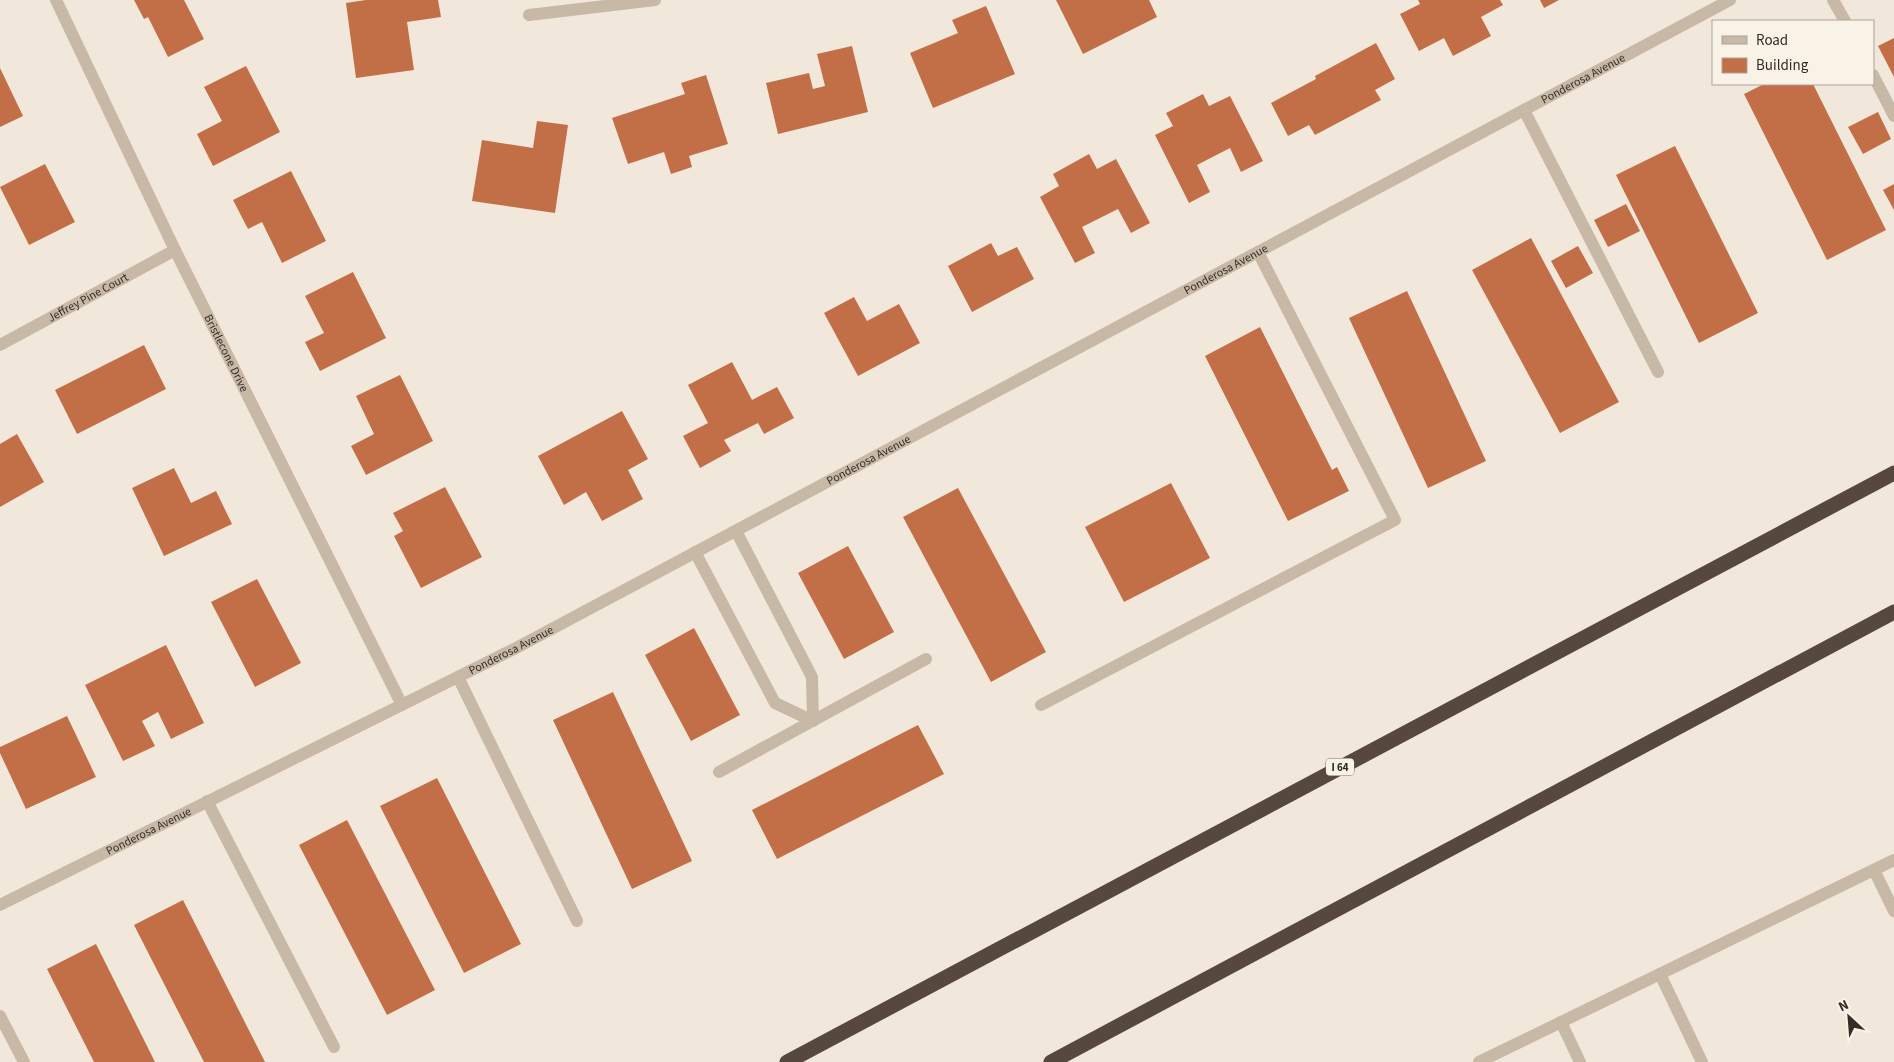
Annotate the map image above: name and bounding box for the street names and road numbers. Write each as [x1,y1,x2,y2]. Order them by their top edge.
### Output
street label: Ponderosa Avenue [1538,49,1628,108]
street label: Ponderosa Avenue [1181,240,1271,299]
street label: Jeffrey Pine Court [45,269,132,327]
street label: Bristlecone Drive [199,312,252,395]
street label: Ponderosa Avenue [824,431,914,490]
street label: Ponderosa Avenue [466,622,557,679]
road number: I 64 [1326,759,1354,776]
street label: Ponderosa Avenue [103,803,194,860]

